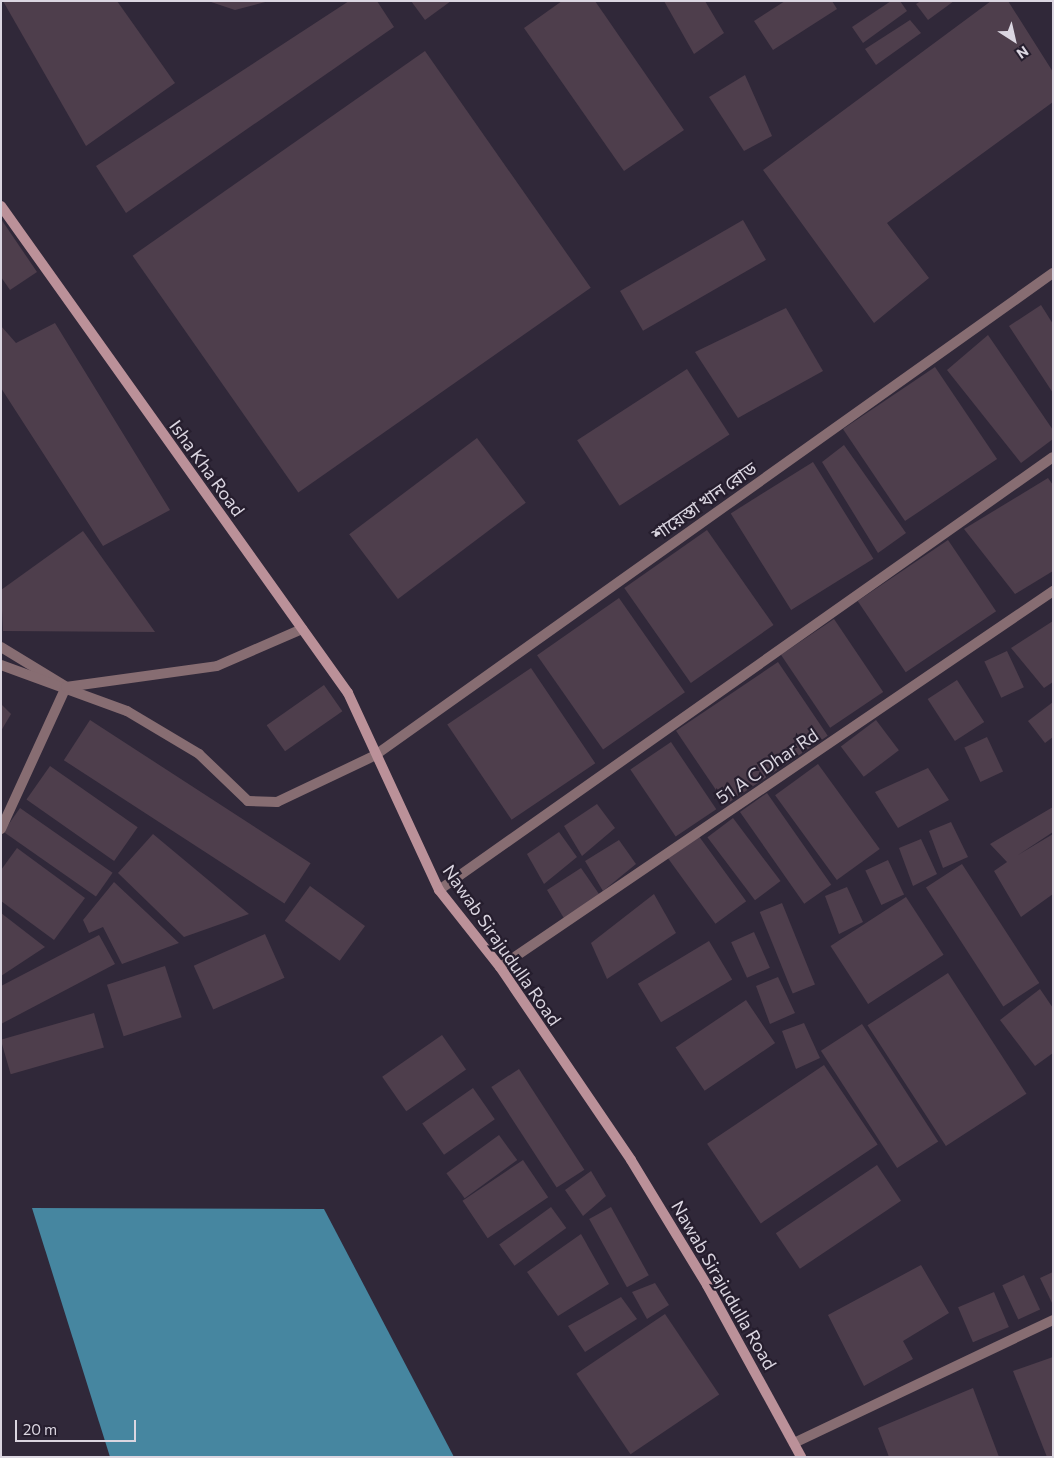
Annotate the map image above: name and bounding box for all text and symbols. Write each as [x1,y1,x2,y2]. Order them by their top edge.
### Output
north arrow [989,15,1039,65]
text: N [1014,43,1032,63]
street label: Isha Kha Road [165,416,249,520]
street label: শায়েস্তা খান রোড [647,457,761,545]
street label: 51 A C Dhar Rd [712,724,822,808]
street label: Nawab Sirajudulla Road [438,860,566,1030]
street label: Nawab Sirajudulla Road [667,1197,781,1373]
scale bar [18,1410,139,1442]
text: 20 m [23,1420,57,1438]

